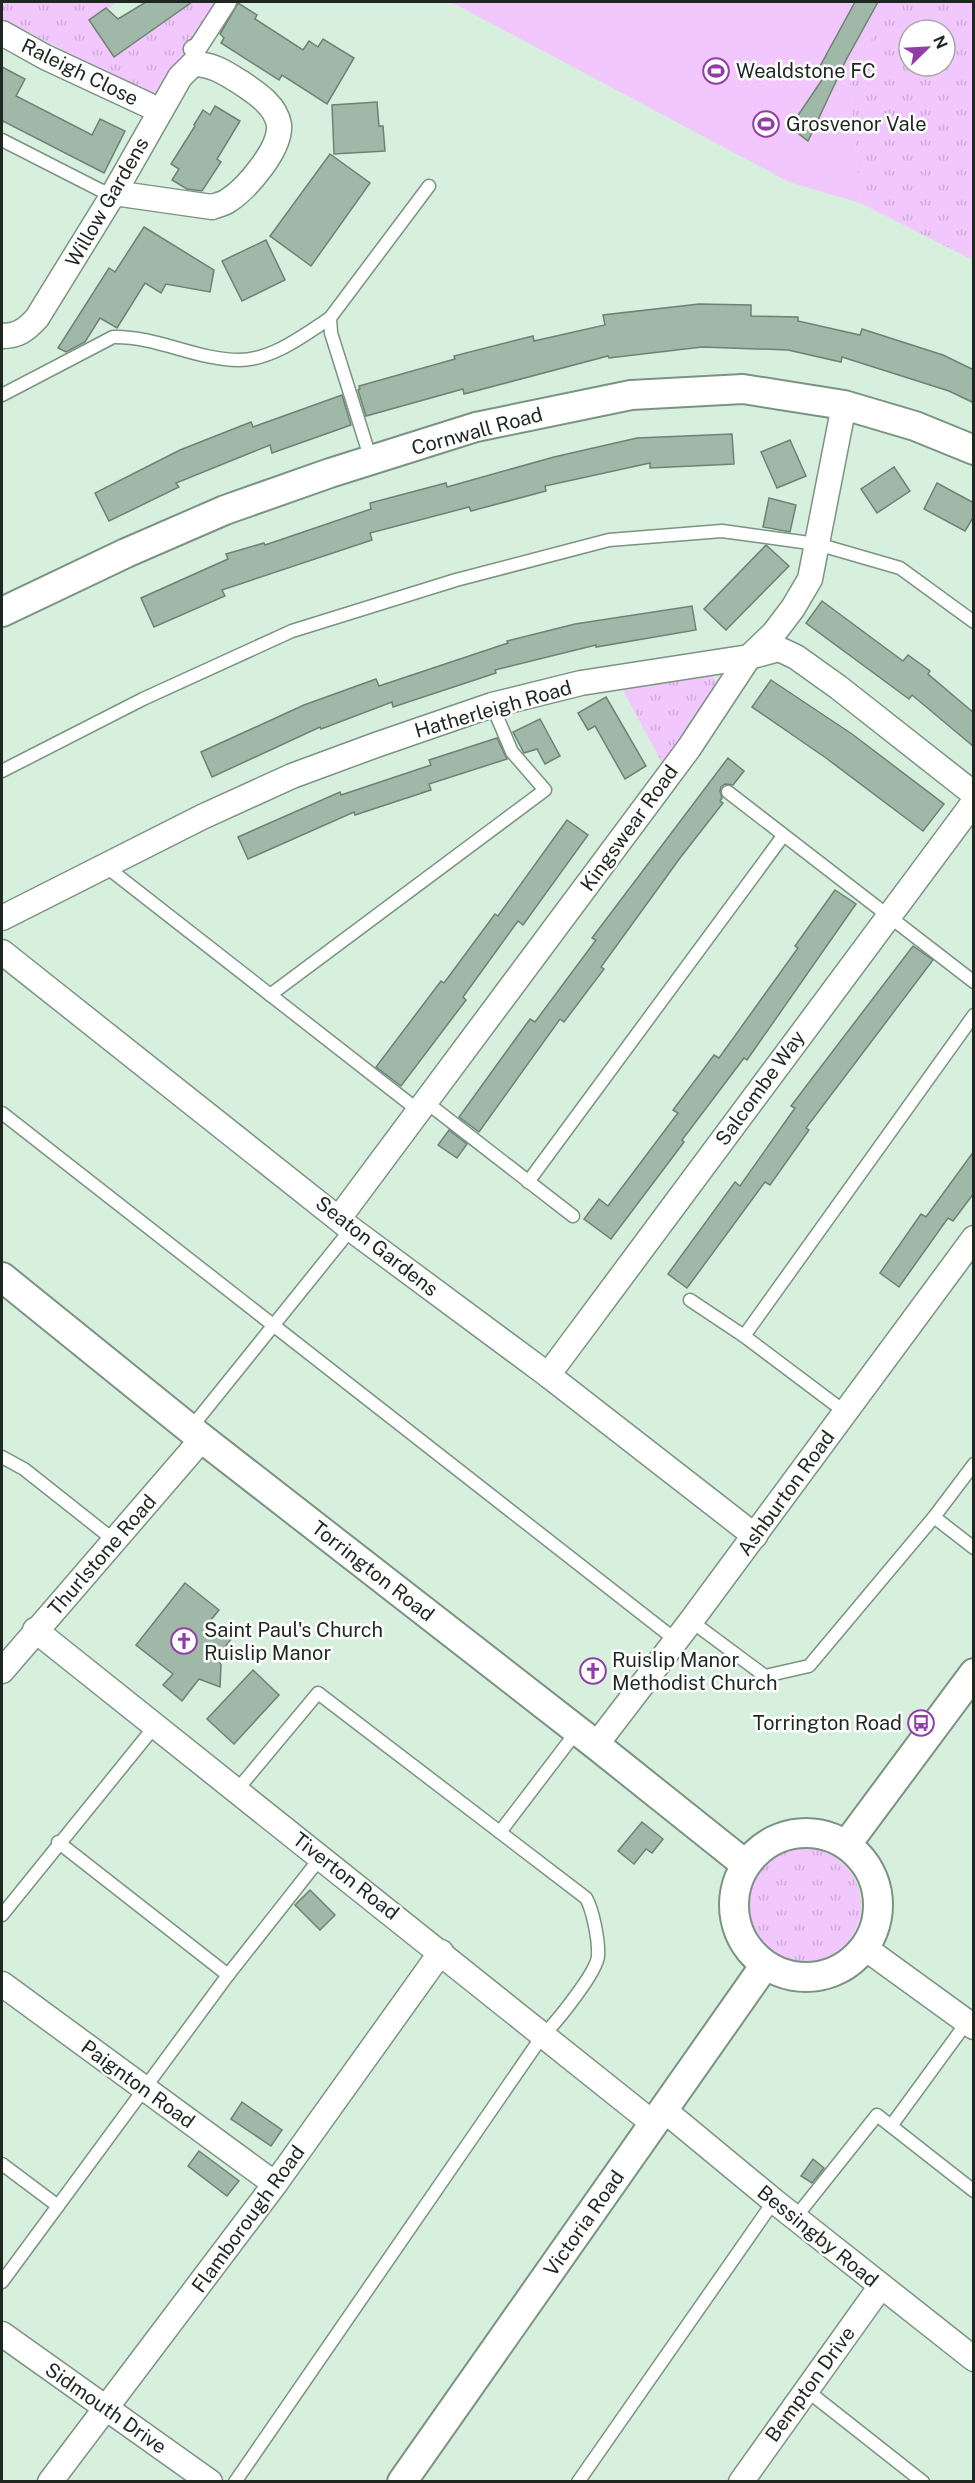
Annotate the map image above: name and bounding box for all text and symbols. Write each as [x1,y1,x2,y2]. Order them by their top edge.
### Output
north arrow [897,18,957,78]
street label: Raleigh Close [18,33,142,111]
text: N [929,33,951,52]
sports icon: Wealdstone FC [701,56,731,86]
place label: Wealdstone FC [736,59,876,83]
sports icon: Grosvenor Vale [751,109,781,139]
place label: Grosvenor Vale [786,112,926,136]
street label: Willow Gardens [60,133,154,271]
street label: Cornwall Road [409,402,545,460]
street label: Hatherleigh Road [412,675,574,743]
street label: Kingswear Road [575,760,683,896]
street label: Salcombe Way [710,1025,810,1150]
street label: Seaton Gardens [311,1191,443,1301]
street label: Ashburton Road [732,1426,840,1560]
street label: Thurlstone Road [43,1490,161,1620]
street label: Torrington Road [307,1516,439,1626]
place label: Saint Paul's Church Ruislip Manor [204,1618,383,1665]
church icon: Saint Paul's Church Ruislip Manor [169,1626,199,1656]
place label: Ruislip Manor Methodist Church [612,1648,778,1695]
church icon: Ruislip Manor Methodist Church [578,1656,608,1686]
bus stop icon: Torrington Road [906,1708,936,1738]
place label: Torrington Road [753,1711,902,1735]
street label: Tiverton Road [288,1827,404,1925]
street label: Paignton Road [76,2035,200,2133]
street label: Flamborough Road [187,2141,309,2297]
street label: Victoria Road [539,2165,629,2281]
street label: Bessingby Road [753,2180,883,2292]
street label: Bempton Drive [760,2322,860,2446]
street label: Sidmouth Drive [41,2357,171,2459]

